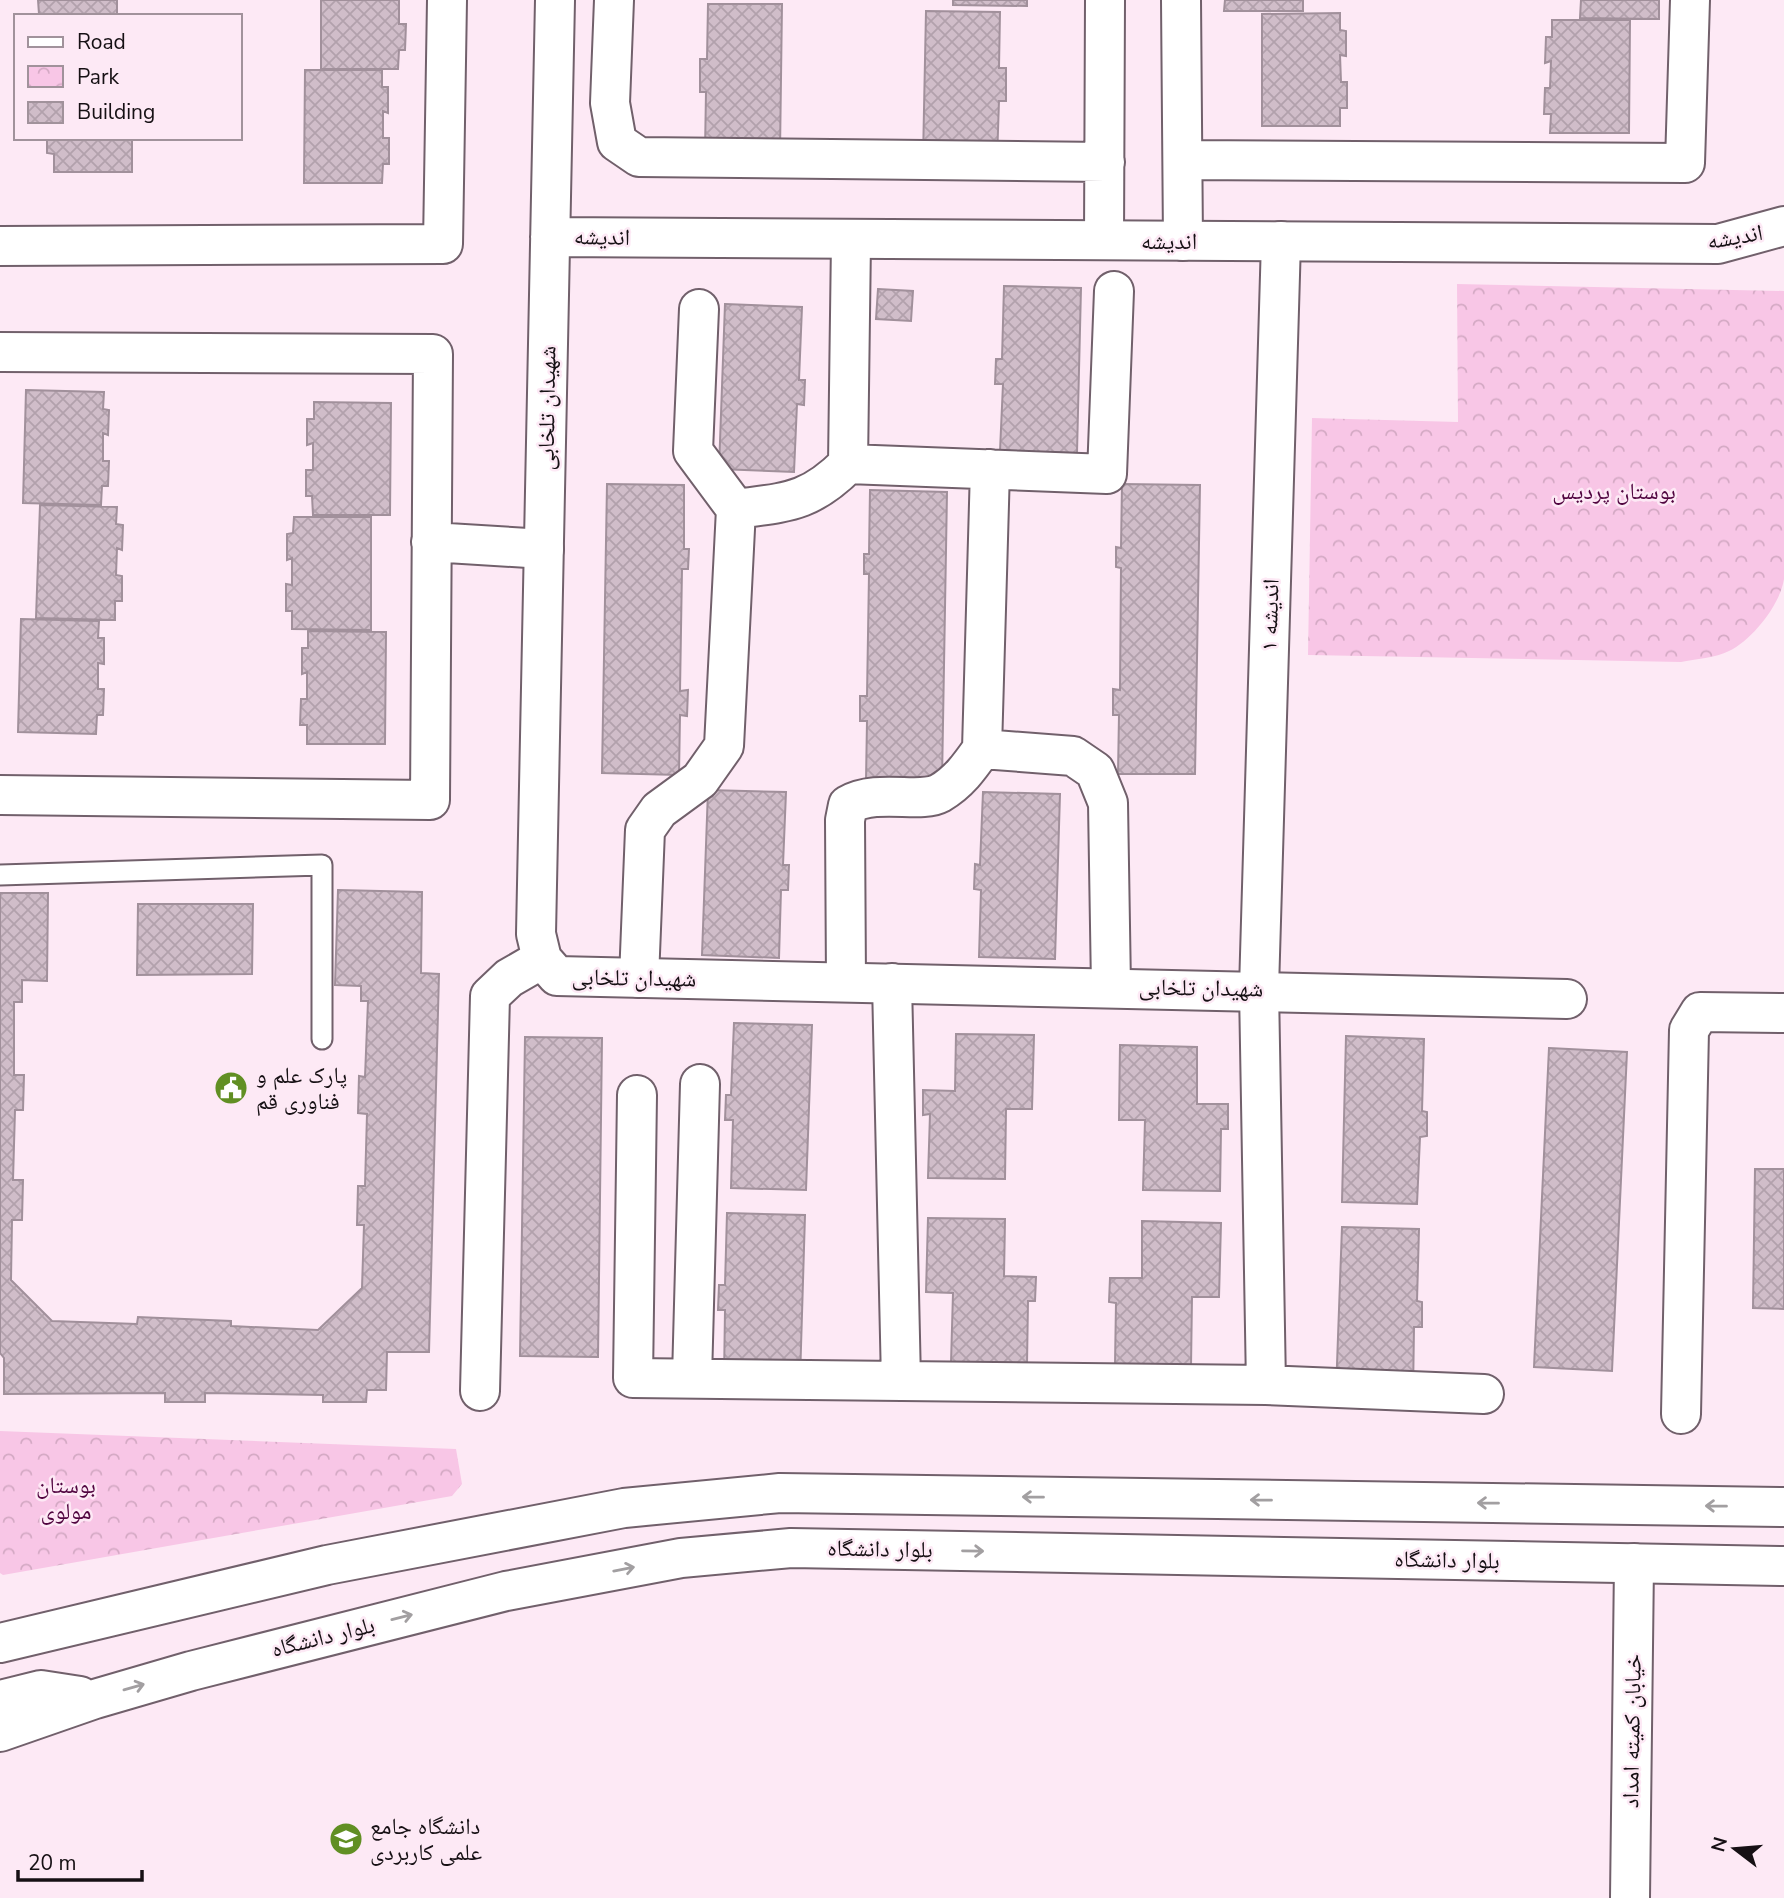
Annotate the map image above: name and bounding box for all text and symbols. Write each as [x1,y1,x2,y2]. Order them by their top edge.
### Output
legend [14,14,242,140]
text: Road [77,28,126,56]
text: Park [77,63,119,91]
text: Building [77,98,155,126]
street label: انديشه [1705,217,1765,257]
street label: انديشه [574,221,630,253]
street label: انديشه [1141,226,1197,257]
street label: شهیدان تلخابی [530,345,564,471]
park label: بوستان پردیس [1552,476,1676,507]
street label: اندیشه ۱ [1253,578,1287,652]
street label: شهیدان تلخابی [571,961,697,995]
street label: شهیدان تلخابی [1138,971,1264,1005]
place label: پارک علم و فناوری قم [256,1060,347,1117]
public building icon: پارک علم و فناوری قم [212,1069,250,1107]
park label: بوستان مولوی [36,1470,96,1527]
one-way arrow [1022,1490,1045,1504]
one-way arrow [1250,1493,1273,1507]
one-way arrow [1477,1496,1500,1510]
one-way arrow [1705,1499,1728,1513]
street label: بلوار دانشگاه [827,1533,933,1565]
one-way arrow [961,1544,984,1558]
street label: بلوار دانشگاه [1394,1544,1500,1576]
one-way arrow [612,1561,635,1575]
street label: بلوار دانشگاه [268,1609,378,1665]
one-way arrow [390,1610,413,1623]
street label: خیابان کمیته امداد [1615,1654,1649,1808]
one-way arrow [123,1680,145,1693]
place label: دانشگاه جامع علمی کاربردی [370,1811,482,1868]
north arrow [1700,1814,1770,1884]
school or university icon: دانشگاه جامع علمی کاربردی [327,1820,365,1858]
text: N [1705,1834,1734,1855]
scale bar [18,1839,142,1883]
text: 20 m [28,1849,77,1877]

